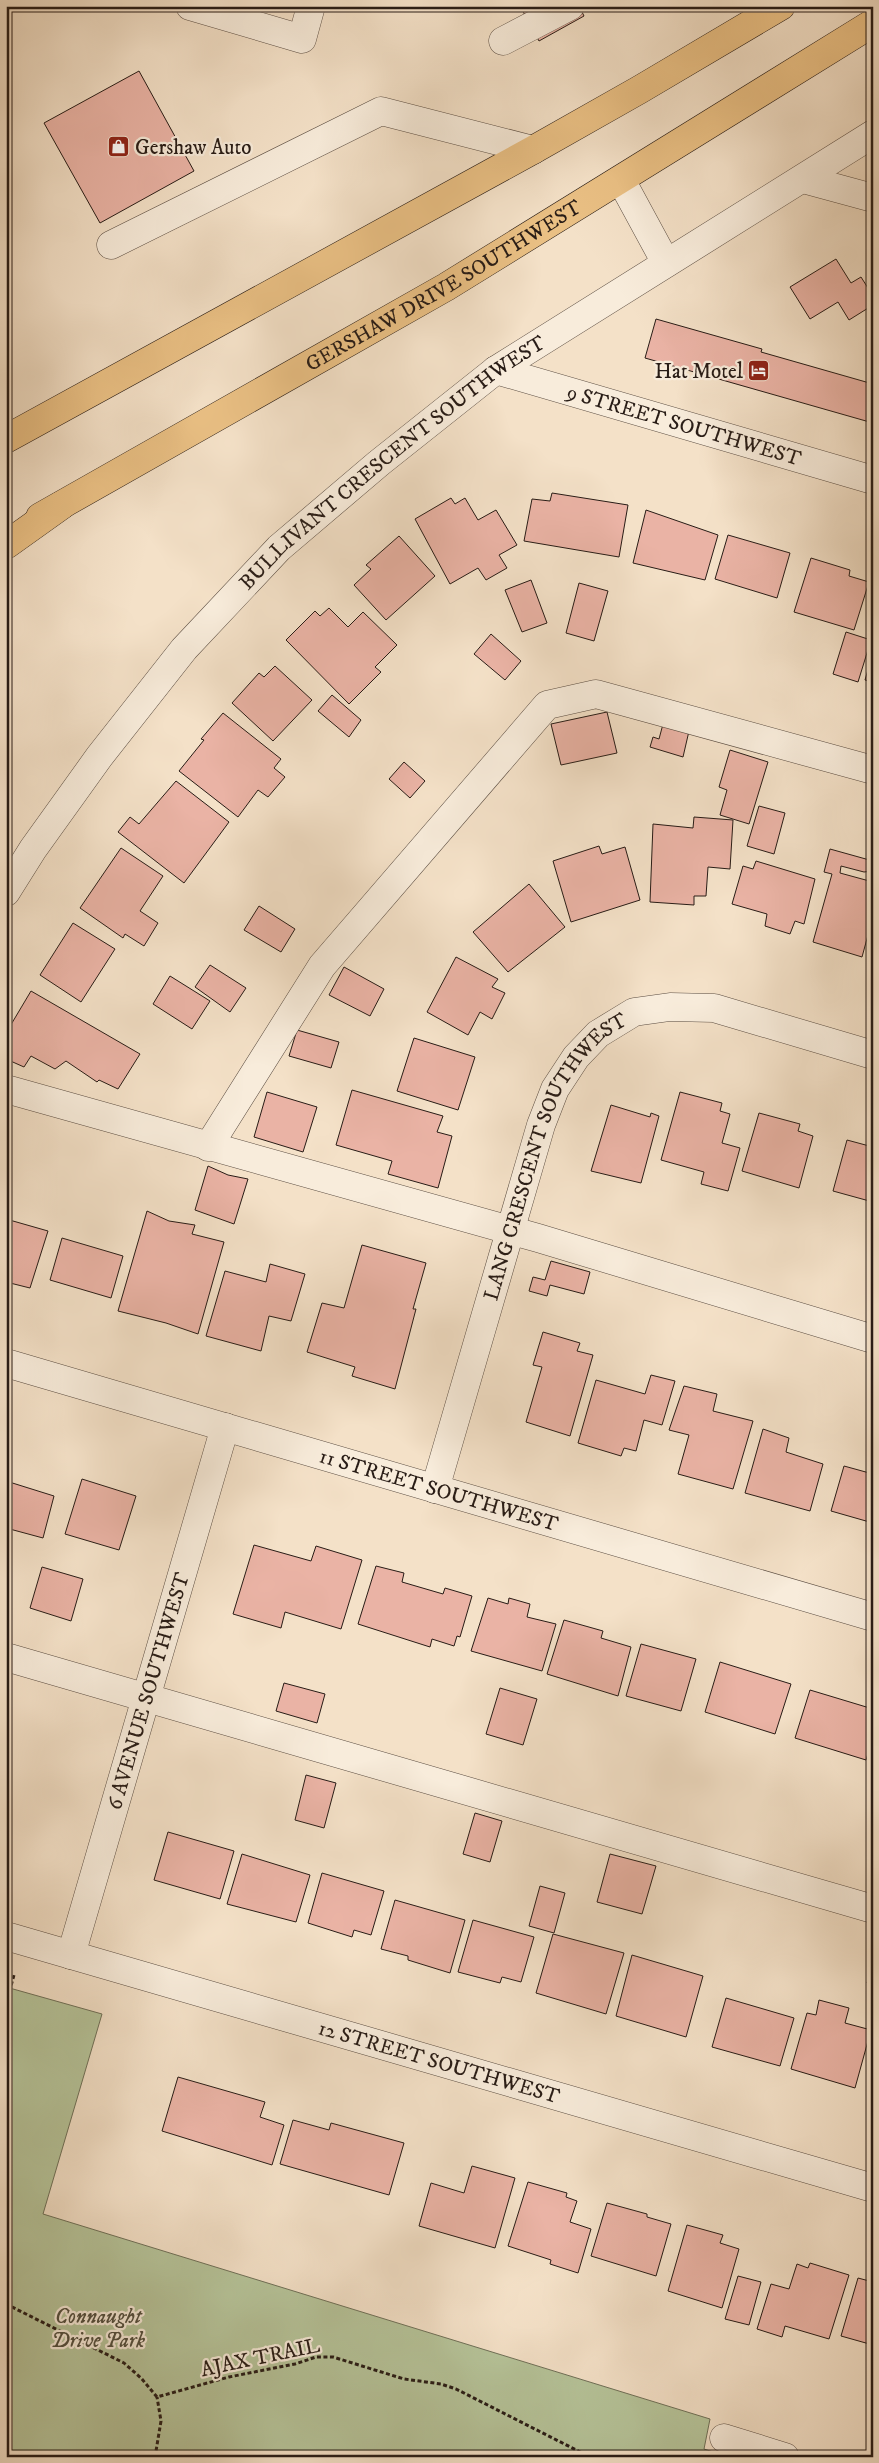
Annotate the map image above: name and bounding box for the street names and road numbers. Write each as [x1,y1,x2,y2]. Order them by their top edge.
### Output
street label: GERSHAW DRIVE SOUTHWEST [301,194,586,378]
street label: BULLIVANT CRESCENT SOUTHWEST [234,330,551,596]
street label: 9 STREET SOUTHWEST [563,379,804,472]
street label: LANG CRESCENT SOUTHWEST [479,1007,632,1304]
street label: 11 STREET SOUTHWEST [316,1443,561,1538]
street label: 6 AVENUE SOUTHWEST [102,1570,196,1813]
street label: 12 STREET SOUTHWEST [315,2015,563,2110]
street label: AJAX TRAIL [198,2333,322,2383]

